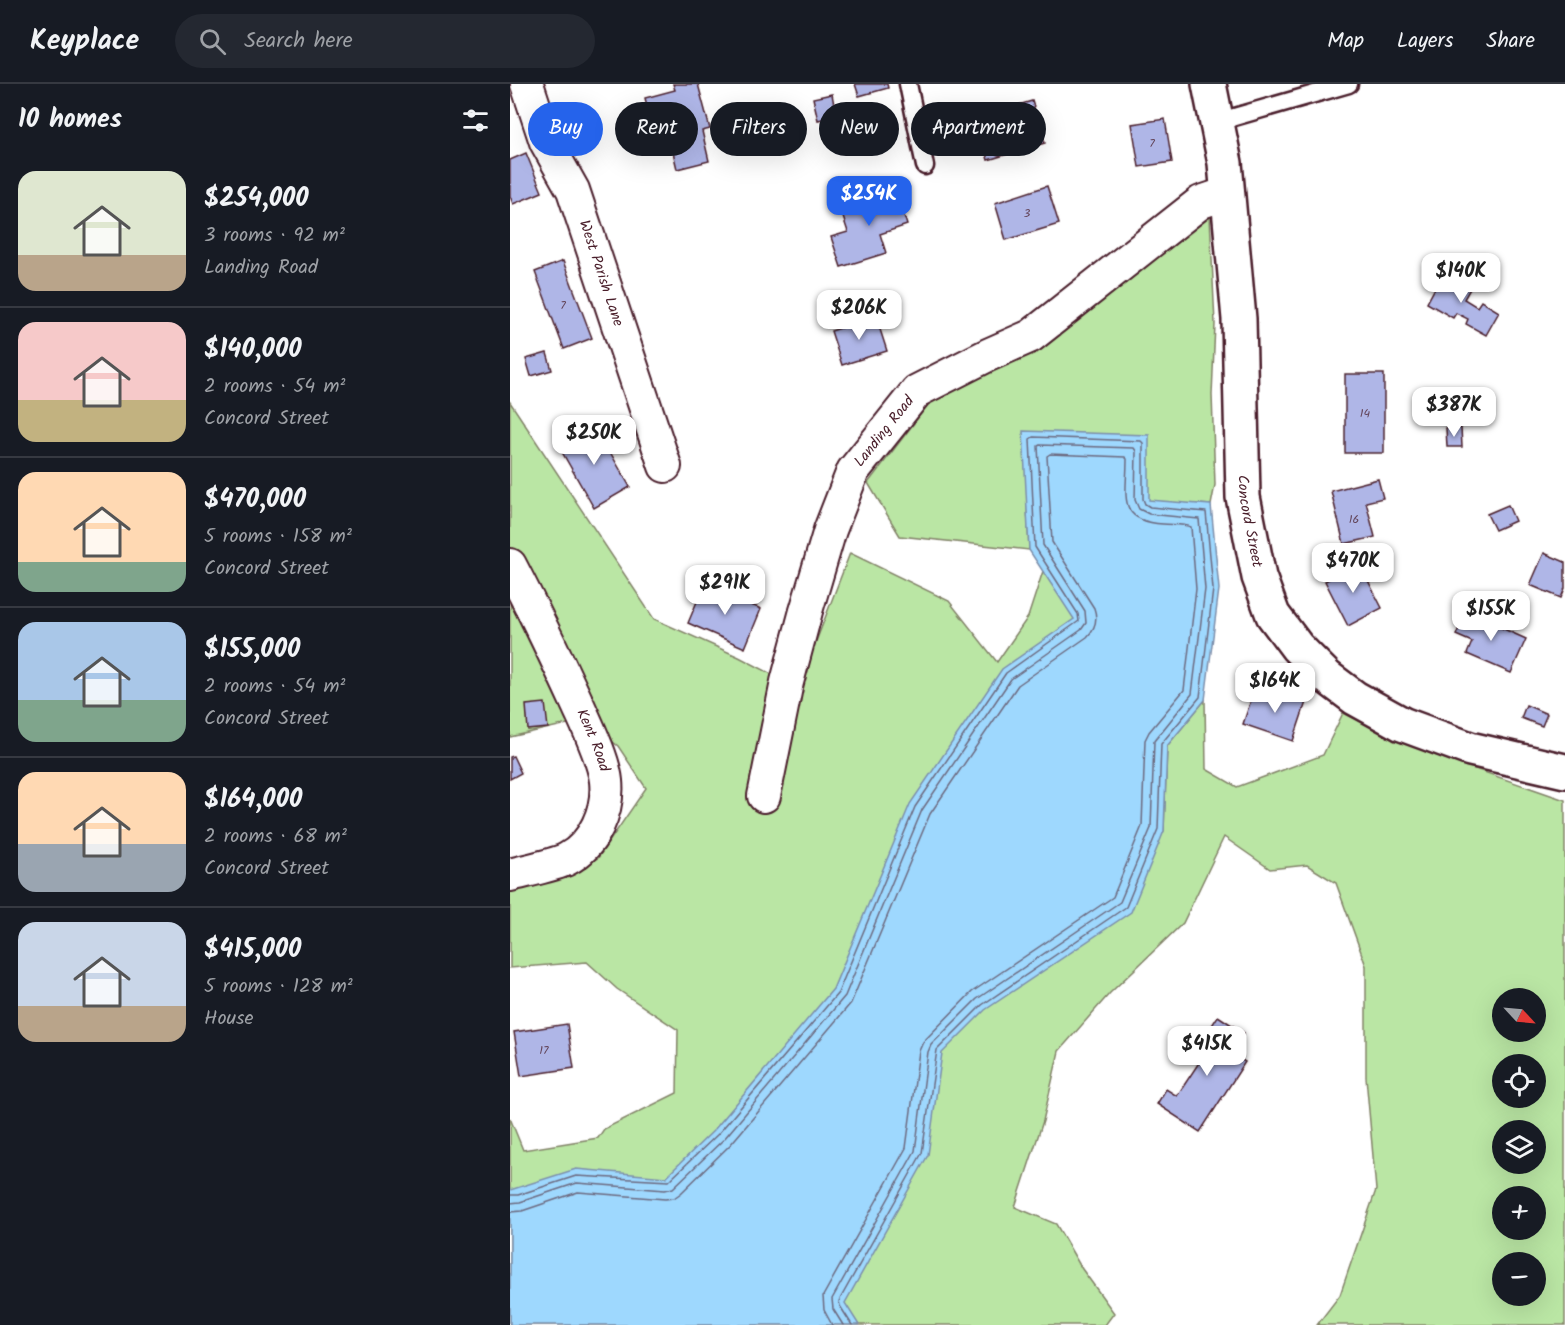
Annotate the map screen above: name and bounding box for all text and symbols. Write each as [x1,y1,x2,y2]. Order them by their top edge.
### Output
search box [175,14,595,68]
text: Keyplace [30,19,139,64]
text: Search here [244,24,353,59]
icon: search [196,25,229,58]
text: Map [1327,25,1364,58]
text: Layers [1397,25,1453,58]
text: Share [1486,25,1535,58]
text: 10 homes [18,99,122,141]
chip: Buy [528,102,603,156]
chip: Rent [615,102,698,156]
chip: Filters [710,102,807,156]
chip: New [819,102,899,156]
chip: Apartment [911,102,1046,156]
icon: filters [459,104,492,137]
house number: 7 [1149,134,1155,153]
pin: $254K [827,176,911,227]
text: $254,000 [204,178,309,220]
text: $254K [841,179,897,211]
icon: home [66,195,138,267]
house number: 3 [1024,204,1031,223]
street label: West Parish Lane [572,217,630,330]
text: 3 rooms · 92 m² [204,220,345,252]
text: Landing Road [204,252,318,284]
pin: $140K [1419,253,1503,304]
text: $140K [1435,256,1487,288]
pin: $206K [817,290,901,341]
text: $206K [831,293,887,325]
house number: 7 [560,296,566,315]
text: $140,000 [204,329,302,371]
icon: home [66,346,138,418]
text: 2 rooms · 54 m² [204,371,345,403]
pin: $387K [1412,387,1496,438]
street label: Landing Road [848,390,921,473]
text: $387K [1426,390,1482,422]
text: Concord Street [204,403,329,435]
house number: 14 [1360,404,1371,423]
pin: $250K [552,415,636,466]
text: $250K [566,418,622,450]
street label: Concord Street [1231,475,1269,570]
text: $470,000 [204,479,306,521]
icon: home [66,496,138,568]
house number: 16 [1349,510,1359,529]
text: 5 rooms · 158 m² [204,521,352,553]
pin: $470K [1311,543,1395,594]
text: $470K [1326,546,1380,578]
text: Concord Street [204,553,329,585]
pin: $291K [683,565,767,616]
text: $291K [699,568,751,600]
pin: $155K [1449,591,1533,642]
text: $155K [1466,594,1516,626]
text: $155,000 [204,629,300,671]
icon: home [66,646,138,718]
pin: $164K [1233,663,1317,714]
text: $164K [1249,666,1301,698]
text: 2 rooms · 54 m² [204,671,345,703]
text: Concord Street [204,703,329,735]
street label: Kent Road [569,705,616,775]
text: $164,000 [204,779,302,821]
icon: home [66,796,138,868]
text: 2 rooms · 68 m² [204,821,347,853]
text: Concord Street [204,853,329,885]
text: $415,000 [204,929,301,971]
icon: home [66,946,138,1018]
text: 5 rooms · 128 m² [204,971,353,1003]
north arrow [1492,988,1546,1042]
map controls [1492,988,1546,1306]
text: House [204,1003,254,1035]
pin: $415K [1165,1026,1249,1077]
text: $415K [1182,1029,1232,1061]
house number: 17 [539,1041,549,1060]
button: locate [1492,1054,1546,1108]
button: layers [1492,1120,1546,1174]
button: + [1492,1186,1546,1240]
button: − [1492,1252,1546,1306]

